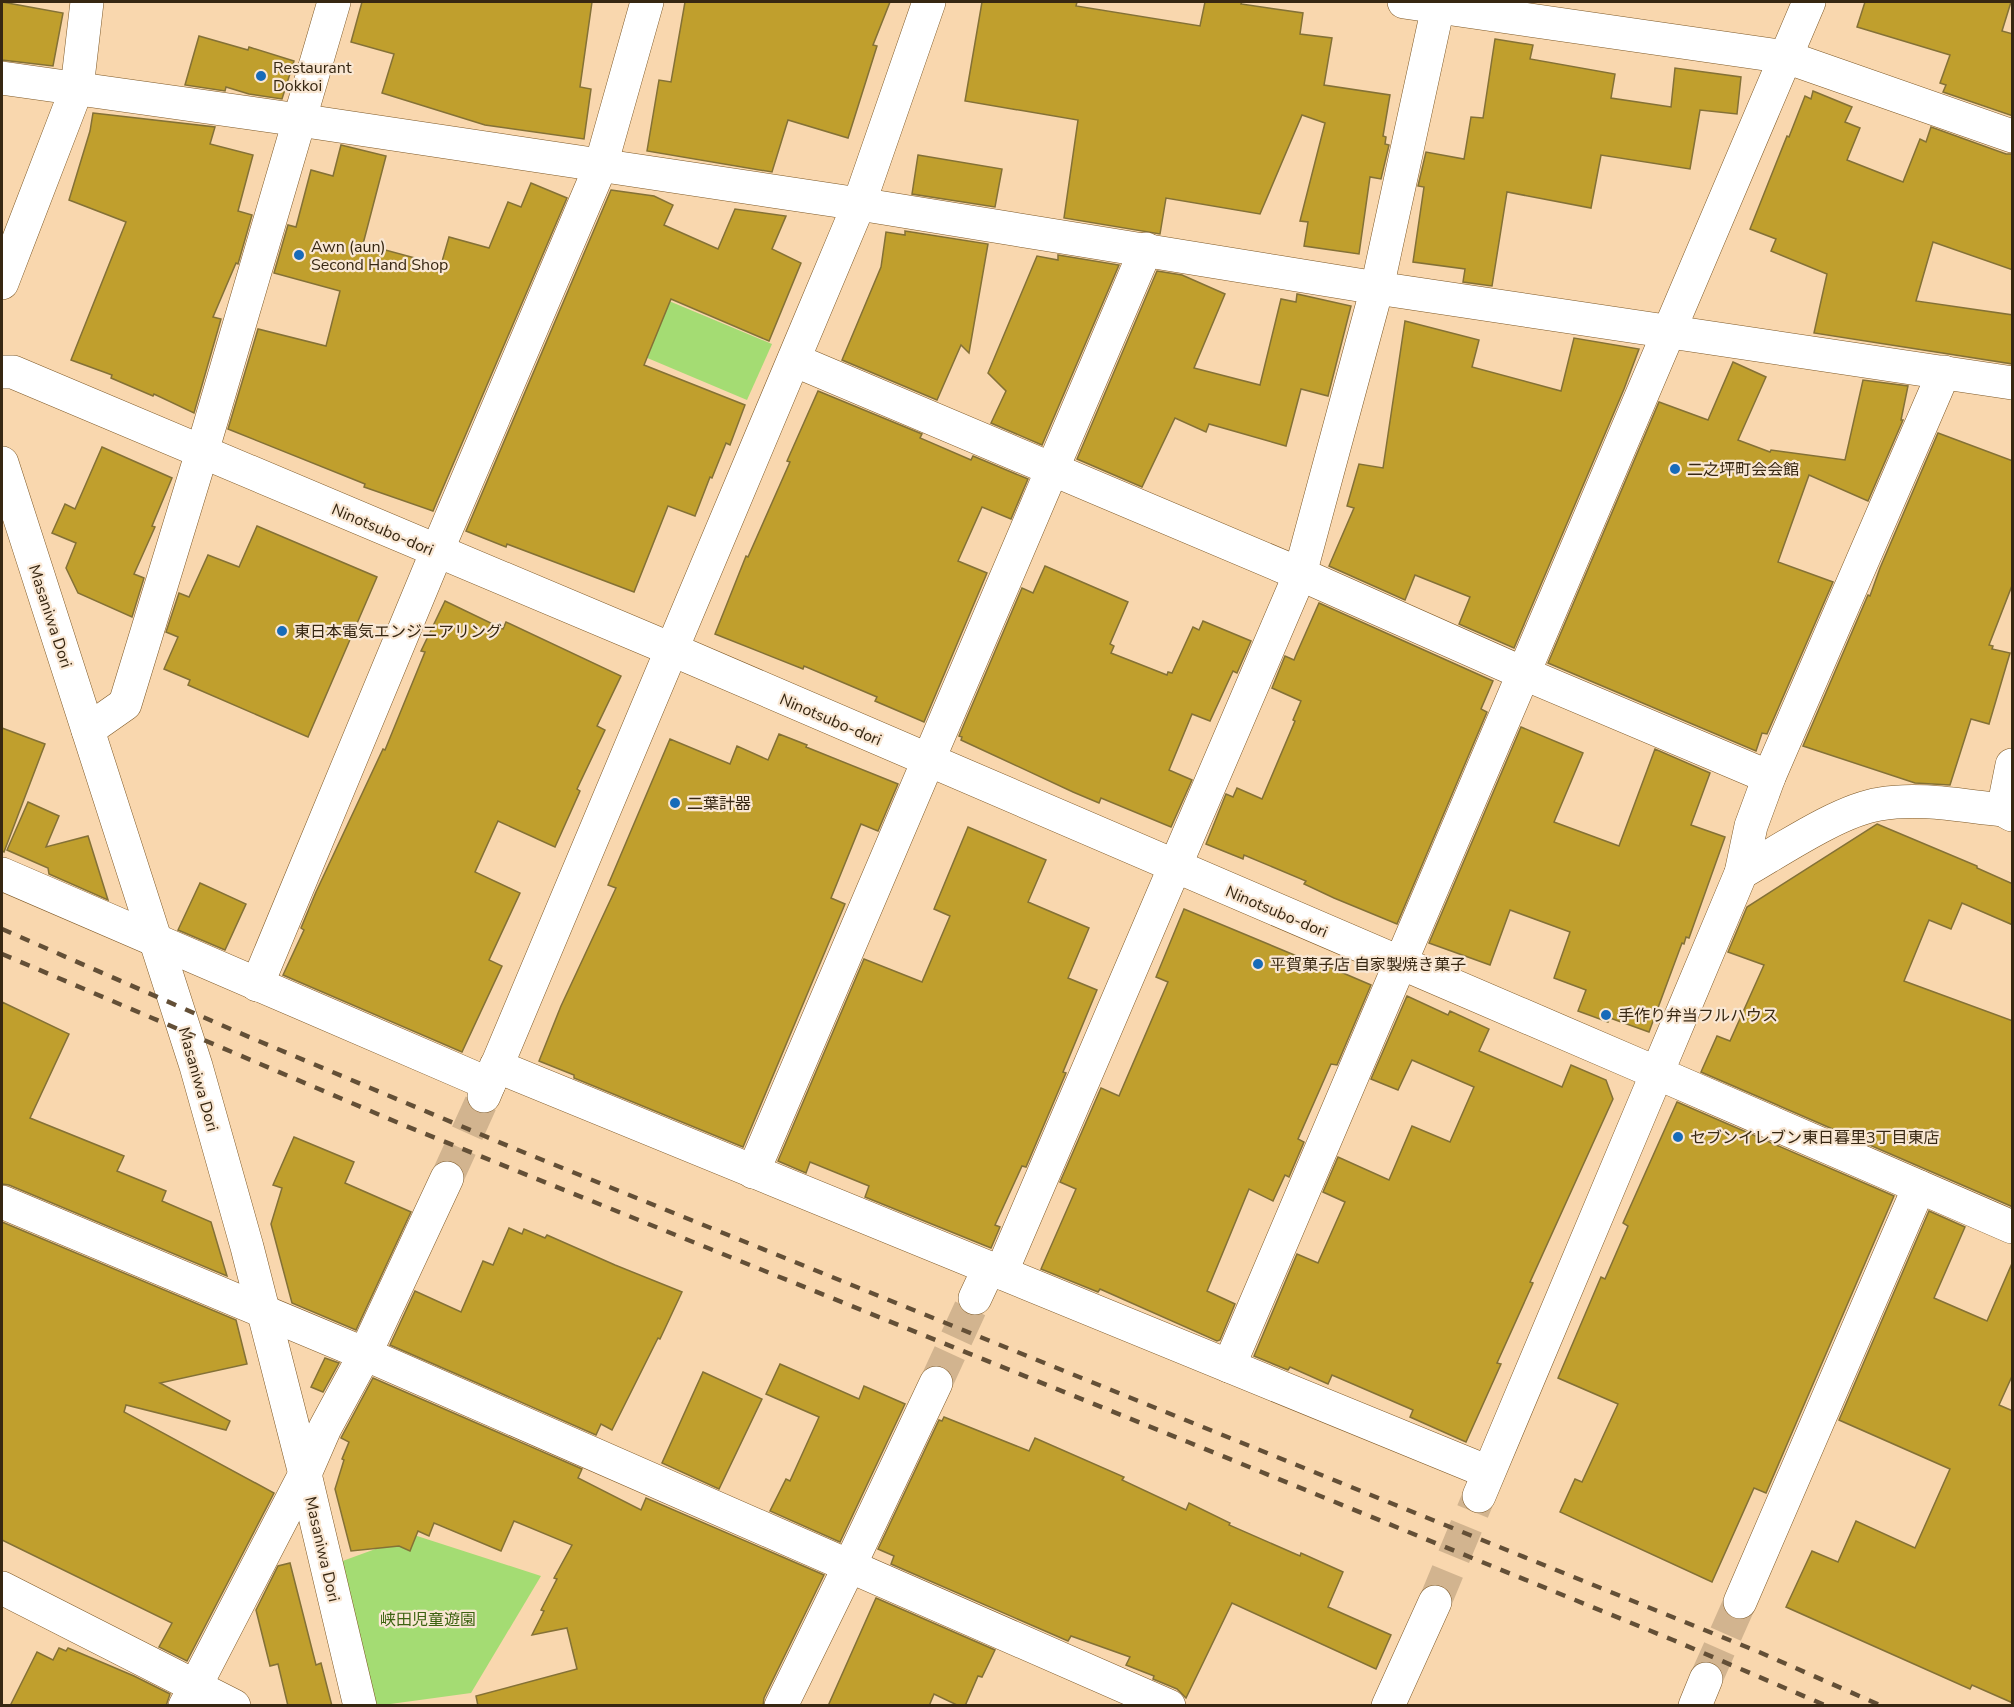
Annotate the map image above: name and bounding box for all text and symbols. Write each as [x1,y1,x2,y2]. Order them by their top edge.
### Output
place label: Restaurant Dokkoi [273,57,352,97]
marker: Restaurant Dokkoi [254,69,268,83]
place label: Awn (aun) Second Hand Shop [311,236,448,276]
marker: Awn (aun) Second Hand Shop [292,248,306,262]
place label: 二之坪町会会館 [1687,459,1799,481]
marker: 二之坪町会会館 [1668,462,1682,476]
street label: Ninotsubo-dori [328,499,437,561]
street label: Masaniwa Dori [23,562,77,671]
place label: 東日本電気エンジニアリング [294,621,502,643]
marker: 東日本電気エンジニアリング [275,624,289,638]
street label: Ninotsubo-dori [776,689,885,751]
place label: 二葉計器 [687,793,751,815]
marker: 二葉計器 [668,796,682,810]
street label: Ninotsubo-dori [1222,881,1331,943]
place label: 平賀菓子店 自家製焼き菓子 [1270,954,1466,976]
marker: 平賀菓子店 自家製焼き菓子 [1251,957,1265,971]
place label: 手作り弁当フルハウス [1618,1005,1778,1027]
marker: 手作り弁当フルハウス [1599,1008,1613,1022]
street label: Masaniwa Dori [173,1025,223,1134]
place label: セブンイレブン東日暮里3丁目東店 [1690,1127,1940,1149]
marker: セブンイレブン東日暮里3丁目東店 [1671,1130,1685,1144]
street label: Masaniwa Dori [299,1495,345,1604]
park label: 峡田児童遊園 [380,1609,476,1631]

